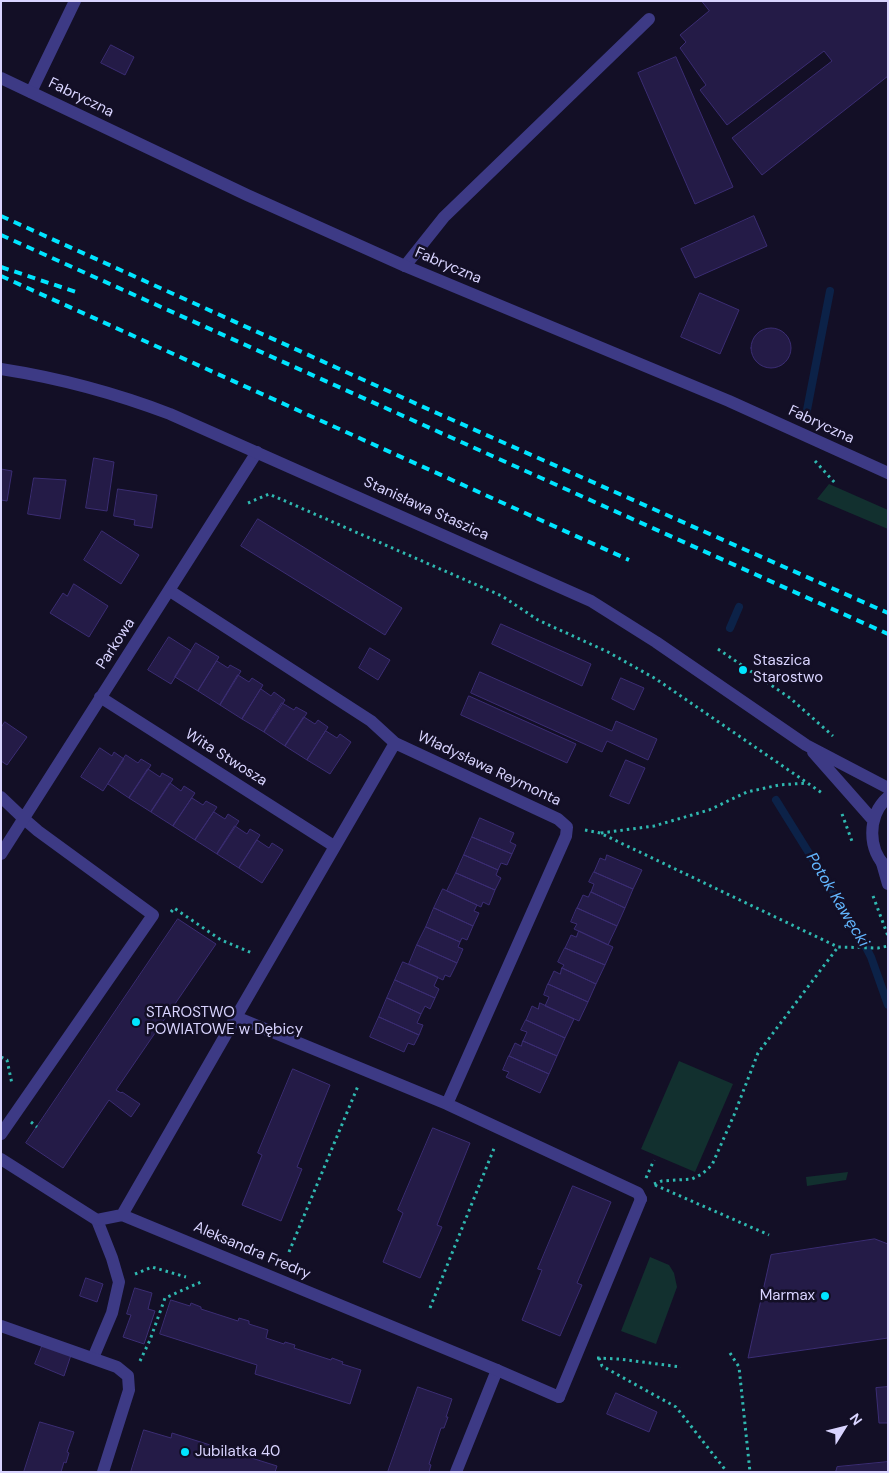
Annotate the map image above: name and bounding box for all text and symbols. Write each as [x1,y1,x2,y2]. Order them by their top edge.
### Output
street label: Fabryczna [45,74,117,122]
street label: Fabryczna [412,244,484,288]
street label: Fabryczna [785,402,857,448]
street label: Stanisława Staszica [361,473,491,545]
street label: Parkowa [93,615,139,673]
place label: Staszica Starostwo [753,652,823,687]
marker: Staszica Starostwo [737,664,749,676]
street label: Wita Stwosza [182,726,270,790]
street label: Władysława Reymonta [414,728,564,810]
water label: Potok Kawęcki [801,849,873,951]
place label: STAROSTWO POWIATOWE w Dębicy [146,1004,303,1039]
marker: STAROSTWO POWIATOWE w Dębicy [130,1016,142,1028]
street label: Aleksandra Fredry [191,1218,313,1284]
place label: Marmax [760,1287,815,1305]
marker: Marmax [819,1290,831,1302]
north arrow [819,1403,869,1453]
text: N [846,1410,866,1429]
place label: Jubilatka 40 [195,1443,280,1461]
marker: Jubilatka 40 [179,1446,191,1458]

